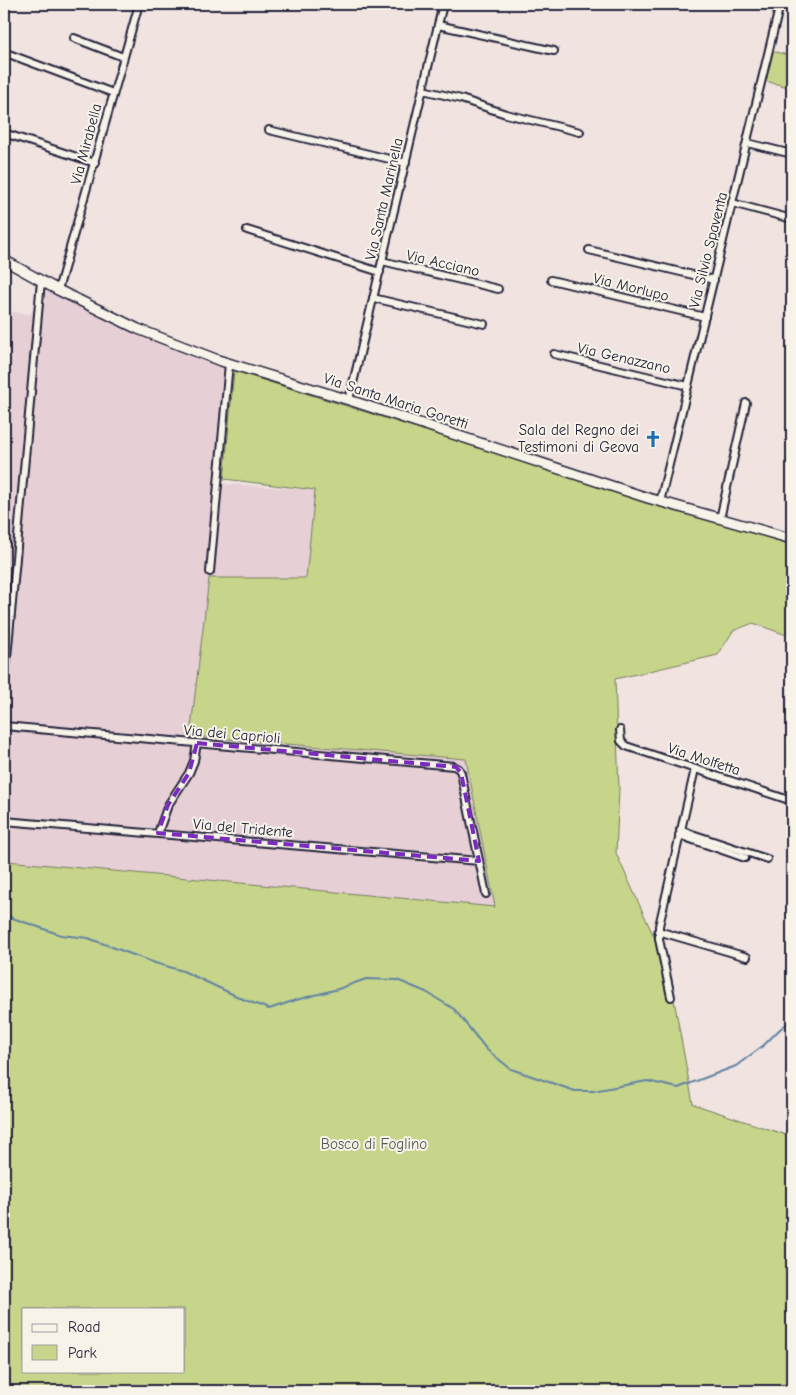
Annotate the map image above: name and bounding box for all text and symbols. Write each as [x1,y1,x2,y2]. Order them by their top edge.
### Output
street label: Via Mirabella [67,101,105,187]
street label: Via Santa Marinella [361,136,407,262]
street label: Via Silvio Spaventa [685,190,731,310]
street label: Via Acciano [405,246,482,280]
street label: Via Morlupo [591,269,671,305]
street label: Via Genazzano [576,339,672,377]
street label: Via Santa Maria Goretti [321,369,471,433]
place label: Sala del Regno dei Testimoni di Geova [518,421,639,456]
church icon: Sala del Regno dei Testimoni di Geova [643,429,663,449]
street label: Via dei Caprioli [183,721,281,747]
street label: Via Molfetta [665,739,743,779]
street label: Via del Tridente [192,815,294,841]
park label: Bosco di Foglino [321,1135,427,1153]
legend [22,1308,185,1372]
text: Road [68,1318,100,1336]
text: Park [68,1344,97,1362]

